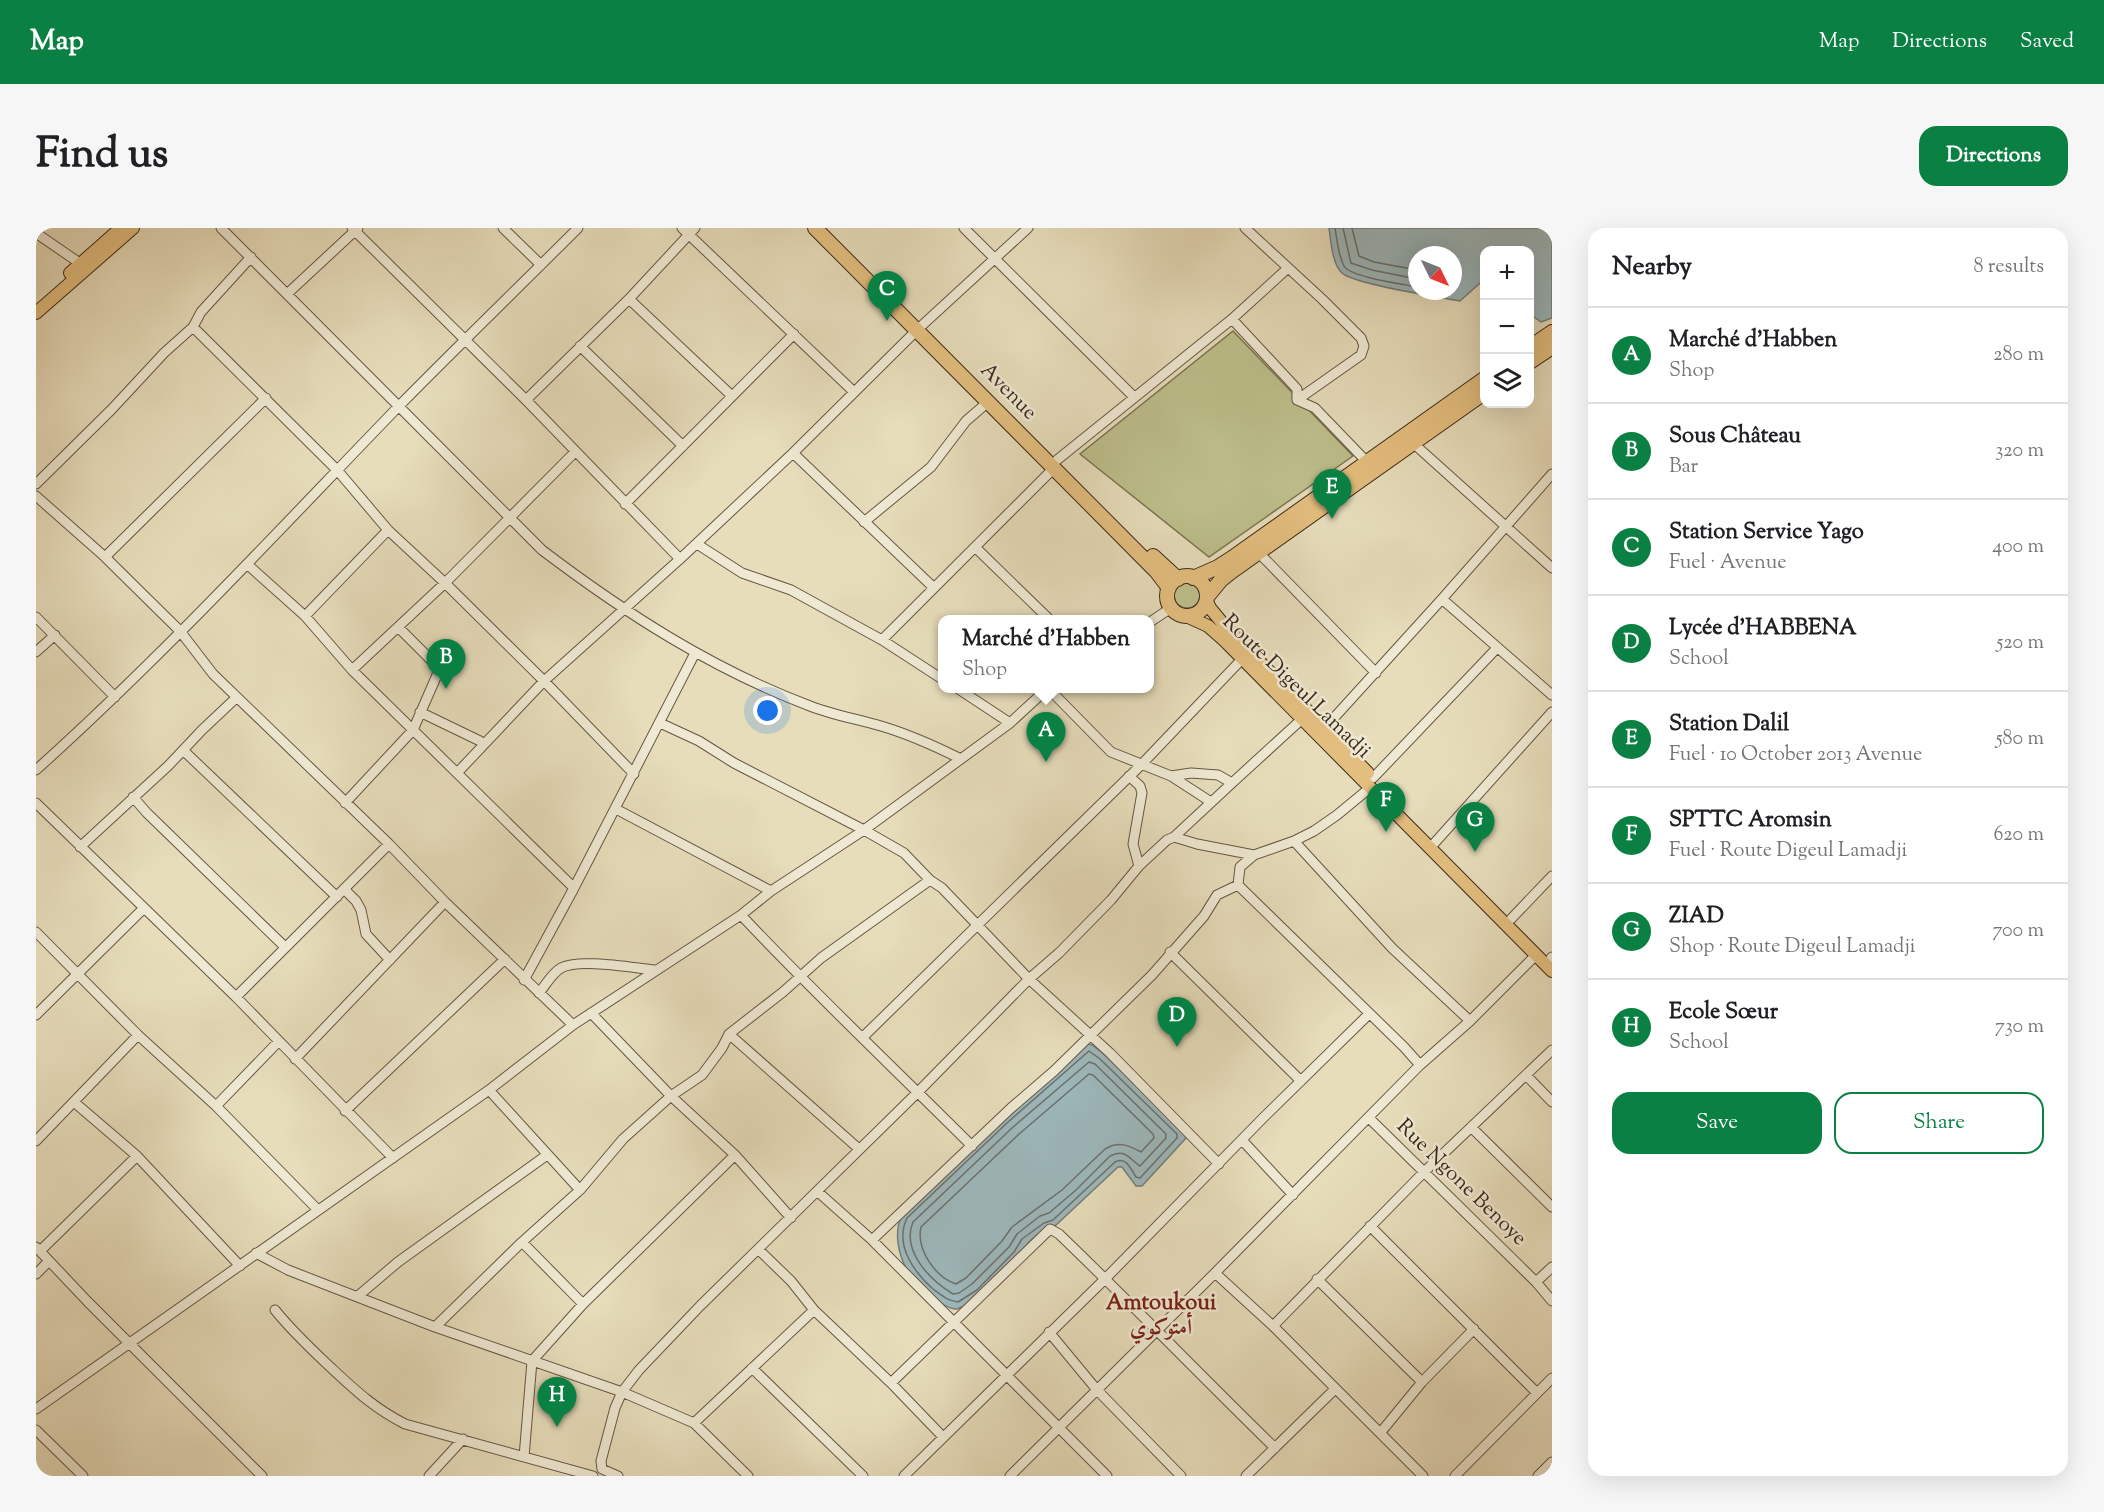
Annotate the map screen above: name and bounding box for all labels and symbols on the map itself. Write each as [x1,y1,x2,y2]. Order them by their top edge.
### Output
north arrow [1408,246,1462,300]
pin: C [868,272,906,321]
street label: Avenue [973,357,1043,427]
pin: E [1312,470,1352,519]
street label: Route Digeul Lamadji [1215,608,1377,766]
pin: B [426,640,466,689]
your location [753,696,782,725]
pin: A [1026,712,1066,762]
pin: F [1366,782,1406,832]
pin: G [1456,802,1494,852]
pin: D [1158,998,1196,1047]
street label: Rue Ngone Benoye [1389,1113,1533,1253]
district label: Amtoukoui أمتوكوي [1106,1288,1217,1345]
pin: H [538,1378,576,1427]

